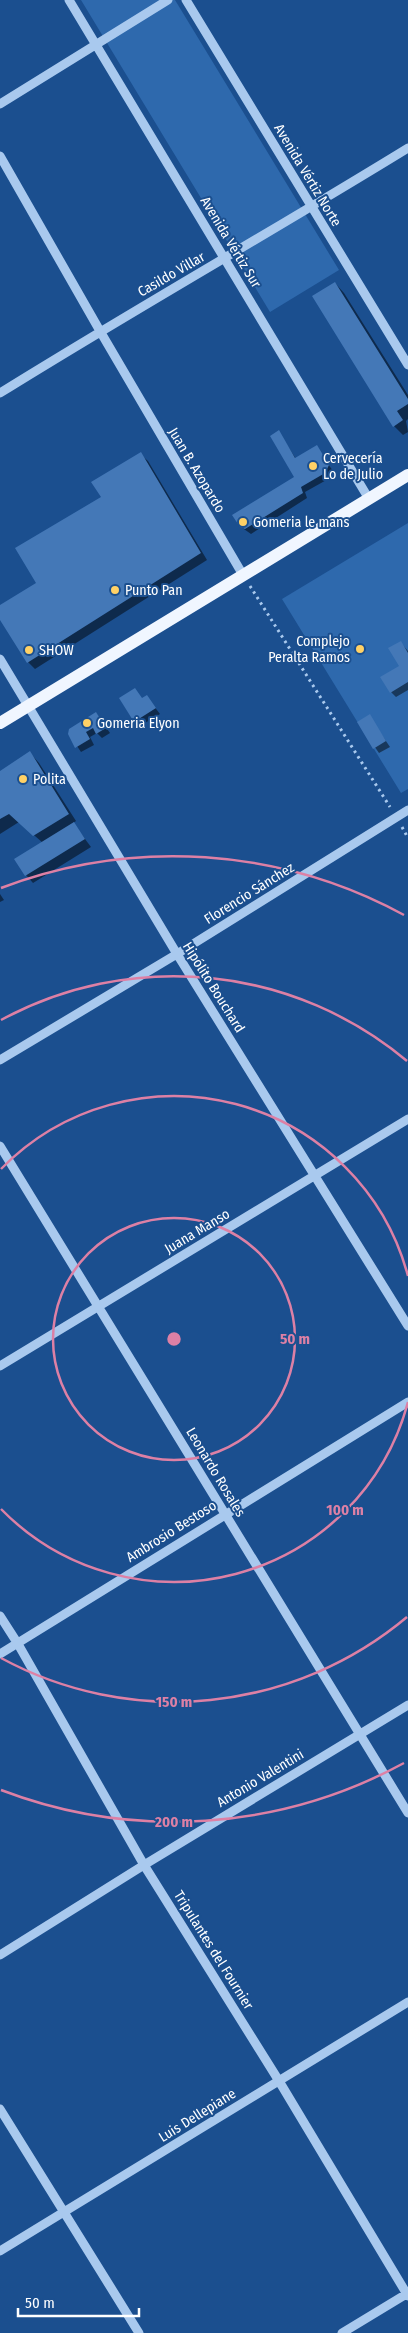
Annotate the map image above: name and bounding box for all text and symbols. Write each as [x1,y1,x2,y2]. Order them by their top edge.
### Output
street label: Avenida Vértiz Norte [270,121,345,230]
street label: Avenida Vértiz Sur [197,193,265,291]
street label: Casildo Villar [135,248,208,300]
street label: Juan B. Azopardo [164,425,229,516]
place label: Cervecería Lo de Julio [323,450,383,483]
marker: Cervecería Lo de Julio [307,460,319,472]
place label: Gomeria le mans [253,514,349,531]
marker: Gomeria le mans [237,516,249,528]
place label: Punto Pan [125,582,183,599]
marker: Punto Pan [109,584,121,596]
place label: Complejo Peralta Ramos [268,633,350,666]
place label: SHOW [39,642,74,659]
marker: Complejo Peralta Ramos [354,643,366,655]
marker: SHOW [23,644,35,656]
place label: Gomeria Elyon [97,715,180,732]
marker: Gomeria Elyon [81,717,93,729]
place label: Polita [33,771,66,788]
marker: Polita [17,773,29,785]
street label: Florencio Sánchez [201,859,298,928]
street label: Hipólito Bouchard [179,939,248,1036]
street label: Juana Manso [162,1205,233,1258]
centre of rings [165,1330,183,1348]
text: 50 m [280,1330,310,1348]
street label: Leonardo Rosales [182,1425,249,1520]
street label: Ambrosio Bestoso [123,1497,220,1566]
text: 100 m [326,1501,364,1519]
text: 150 m [156,1693,192,1711]
street label: Antonio Valentini [214,1746,307,1811]
text: 200 m [154,1813,193,1831]
street label: Tripulantes del Fournier [170,1888,257,2013]
street label: Luis Dellepiane [156,2085,239,2146]
scale bar [18,2286,139,2318]
text: 50 m [25,2294,55,2312]

